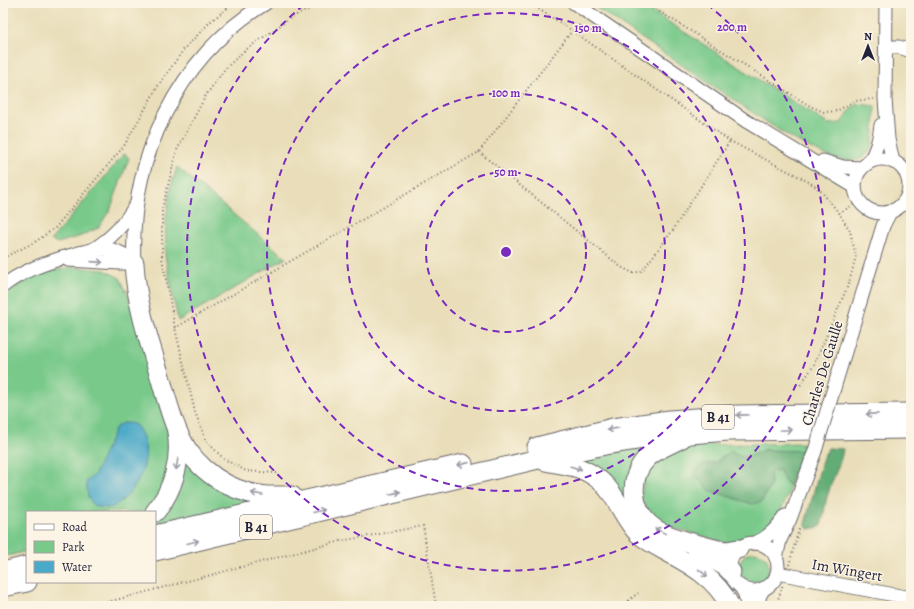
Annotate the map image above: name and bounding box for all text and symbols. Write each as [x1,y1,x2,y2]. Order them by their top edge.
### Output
text: 200 m [717,19,747,35]
text: 150 m [574,20,602,36]
north arrow [848,26,888,66]
text: N [864,29,872,44]
text: 100 m [492,85,520,101]
text: 50 m [494,164,518,180]
centre of rings [499,245,513,259]
one-way arrow [90,258,103,265]
street label: Charles De Gaulle [797,318,848,428]
road number: B 41 [702,405,734,429]
one-way arrow [866,410,879,418]
one-way arrow [736,411,749,419]
one-way arrow [607,425,620,433]
one-way arrow [779,426,792,434]
one-way arrow [172,457,180,470]
one-way arrow [457,460,470,468]
one-way arrow [569,465,582,472]
one-way arrow [388,489,401,497]
one-way arrow [251,490,264,498]
one-way arrow [313,507,326,515]
legend [26,511,156,583]
road number: B 41 [240,515,272,539]
text: Road [62,519,88,535]
one-way arrow [654,527,666,534]
one-way arrow [186,537,199,545]
text: Park [62,539,85,555]
street label: Im Wingert [810,554,884,586]
text: Water [61,559,92,575]
one-way arrow [697,569,708,577]

